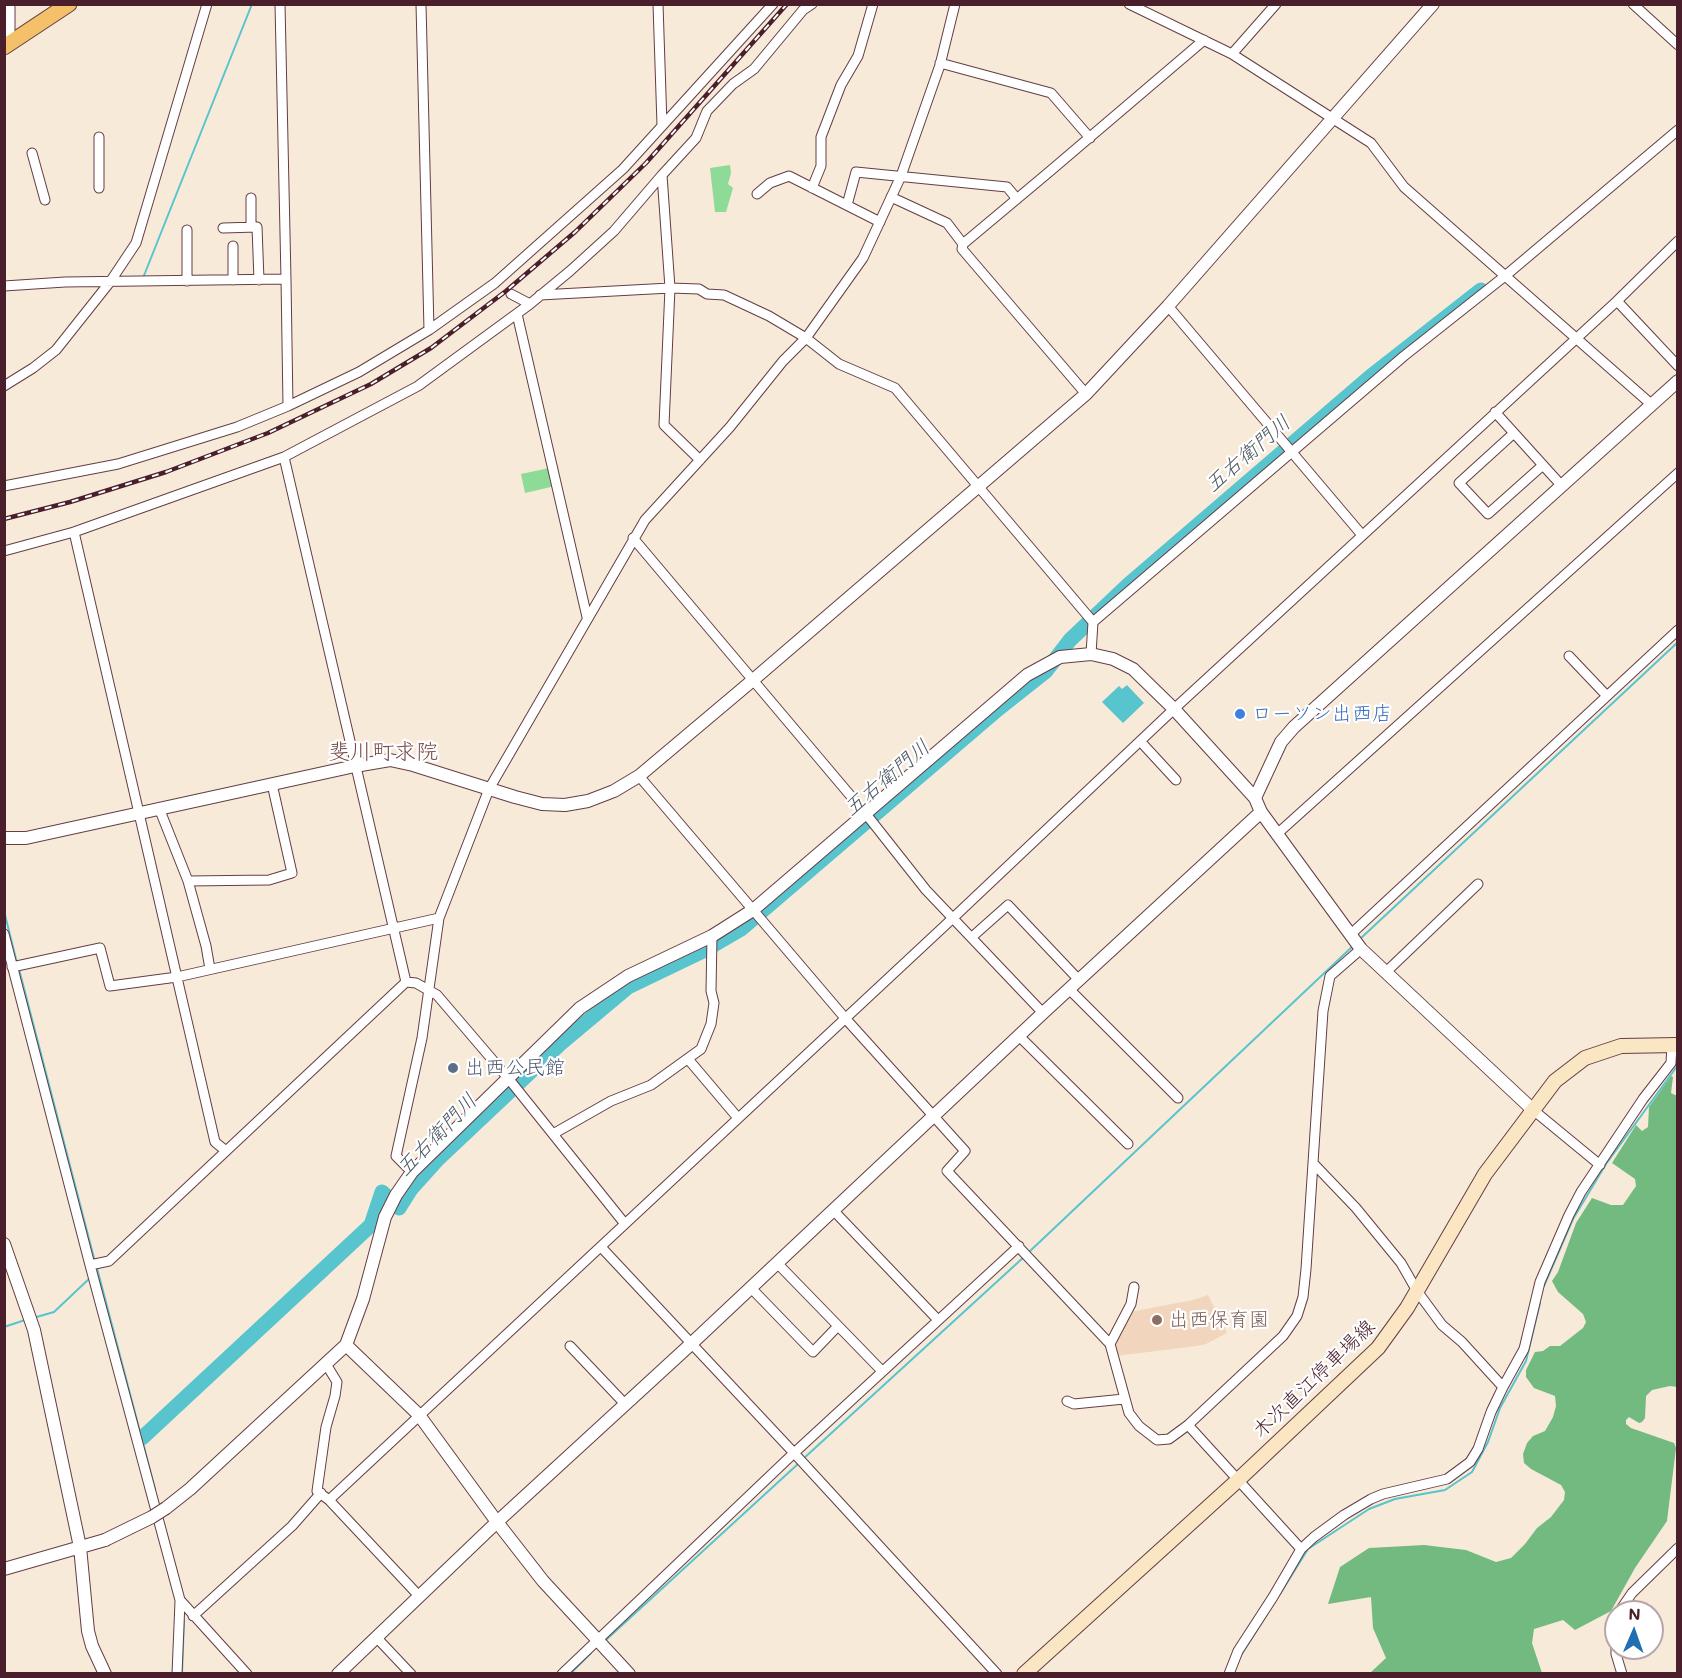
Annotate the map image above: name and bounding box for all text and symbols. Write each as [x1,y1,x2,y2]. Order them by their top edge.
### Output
water label: 五右衛門川 [1200,410,1296,498]
place label: ローソン出西店 [1252,702,1392,726]
marker: ローソン出西店 [1233,707,1247,721]
water label: 五右衛門川 [839,735,935,821]
district label: 斐川町求院 [328,739,438,765]
place label: 出西公民館 [465,1056,565,1080]
marker: 出西公民館 [446,1061,460,1075]
water label: 五右衛門川 [391,1088,483,1182]
place label: 出西保育園 [1169,1308,1269,1332]
marker: 出西保育園 [1150,1313,1164,1327]
street label: 木次直江停車場線 [1248,1315,1380,1443]
north arrow [1604,1600,1664,1660]
text: N [1628,1603,1641,1624]

